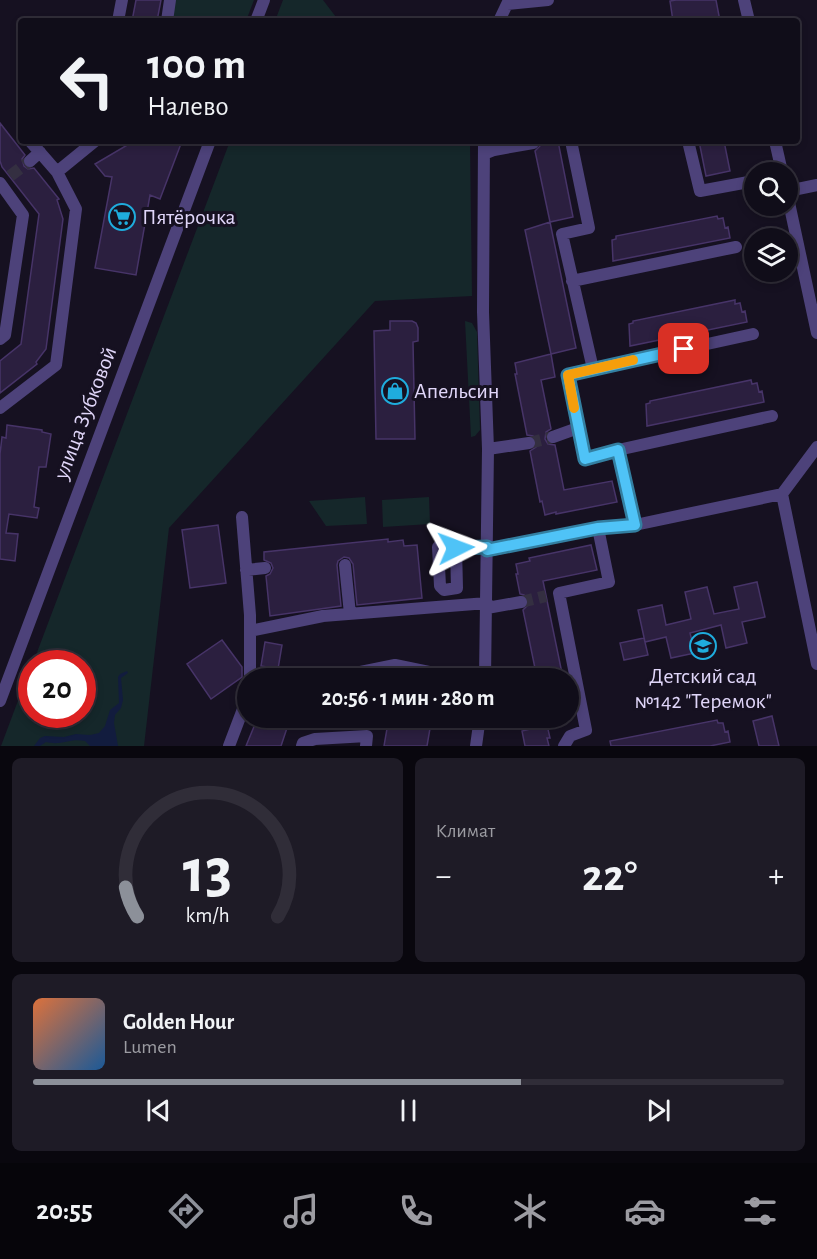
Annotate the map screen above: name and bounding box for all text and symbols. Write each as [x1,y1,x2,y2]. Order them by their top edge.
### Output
icon: left [48,42,126,120]
text: 100 m [147,44,246,86]
text: Налево [147,93,229,120]
map controls [744,162,798,282]
button: search [744,162,798,216]
supermarket icon: Пятёрочка [107,202,137,232]
place label: Пятёрочка [142,206,236,228]
button: layers [744,228,798,282]
pin [658,323,709,374]
icon: arrive [667,332,700,365]
street label: улица Зубковой [49,344,120,483]
shop icon: Апельсин [380,376,410,406]
place label: Апельсин [414,380,500,402]
position arrow [424,516,488,580]
school or university icon: Детский сад №142 "Теремок" [688,631,718,661]
speed limit sign: 20 [18,650,96,728]
place label: Детский сад №142 "Теремок" [634,665,772,712]
text: 20:56 · 1 мин · 280 m [321,687,495,709]
text: Климат [436,821,495,841]
text: 13 [183,841,232,903]
text: 22° [582,854,638,899]
text: − [436,860,451,893]
text: + [768,860,784,893]
text: km/h [185,905,229,926]
text: Golden Hour [123,1011,234,1033]
text: Lumen [123,1037,177,1057]
icon: previous [142,1094,175,1127]
icon: pause [392,1094,425,1127]
icon: next [642,1094,675,1127]
icon: directions [165,1190,207,1232]
icon: music [280,1190,322,1232]
icon: phone [395,1190,437,1232]
icon: climate [509,1190,551,1232]
icon: car [624,1190,666,1232]
icon: filters [739,1190,781,1232]
text: 20:55 [36,1197,93,1224]

